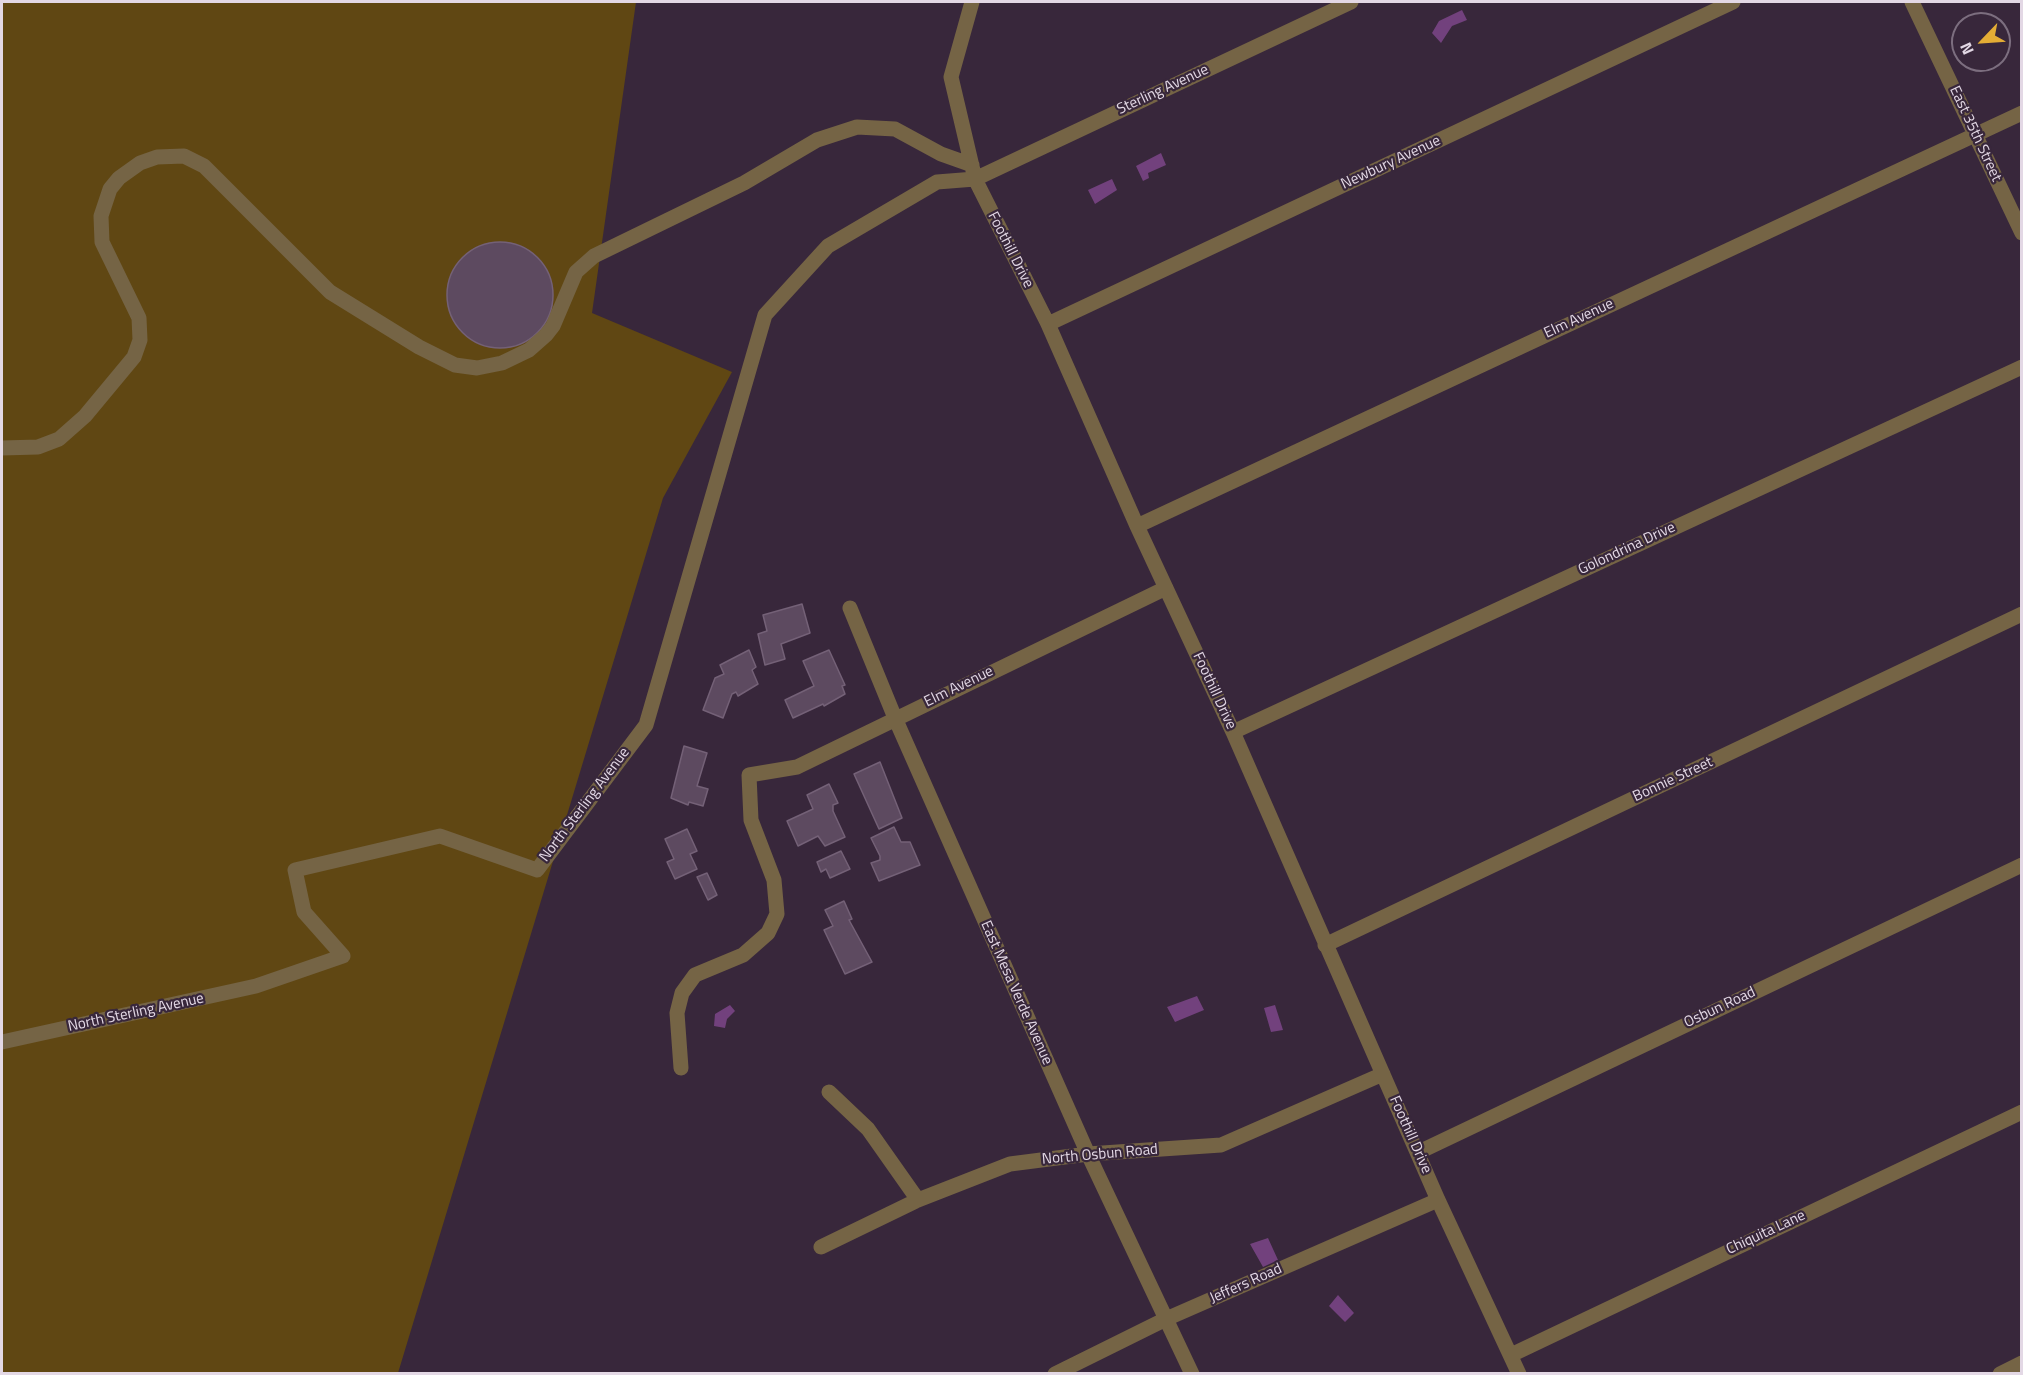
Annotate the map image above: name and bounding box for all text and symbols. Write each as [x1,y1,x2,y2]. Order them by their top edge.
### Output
north arrow [1951,12,2011,72]
text: N [1953,39,1980,59]
street label: Sterling Avenue [1114,61,1212,119]
street label: East 35th Street [1945,83,2005,185]
street label: Newbury Avenue [1338,132,1444,194]
street label: Foothill Drive [983,209,1037,291]
street label: Elm Avenue [1541,295,1617,343]
street label: Golondrina Drive [1576,519,1678,579]
street label: Foothill Drive [1188,650,1240,732]
street label: Elm Avenue [922,663,996,711]
street label: North Sterling Avenue [536,744,634,866]
street label: Bonnie Street [1630,754,1716,806]
street label: East Mesa Verde Avenue [976,918,1056,1068]
street label: Osbun Road [1682,984,1758,1032]
street label: North Sterling Avenue [66,990,206,1036]
street label: Foothill Drive [1385,1093,1435,1177]
street label: North Osbun Road [1041,1141,1159,1169]
street label: Chiquita Lane [1724,1207,1808,1259]
street label: Jeffers Road [1207,1260,1285,1308]

